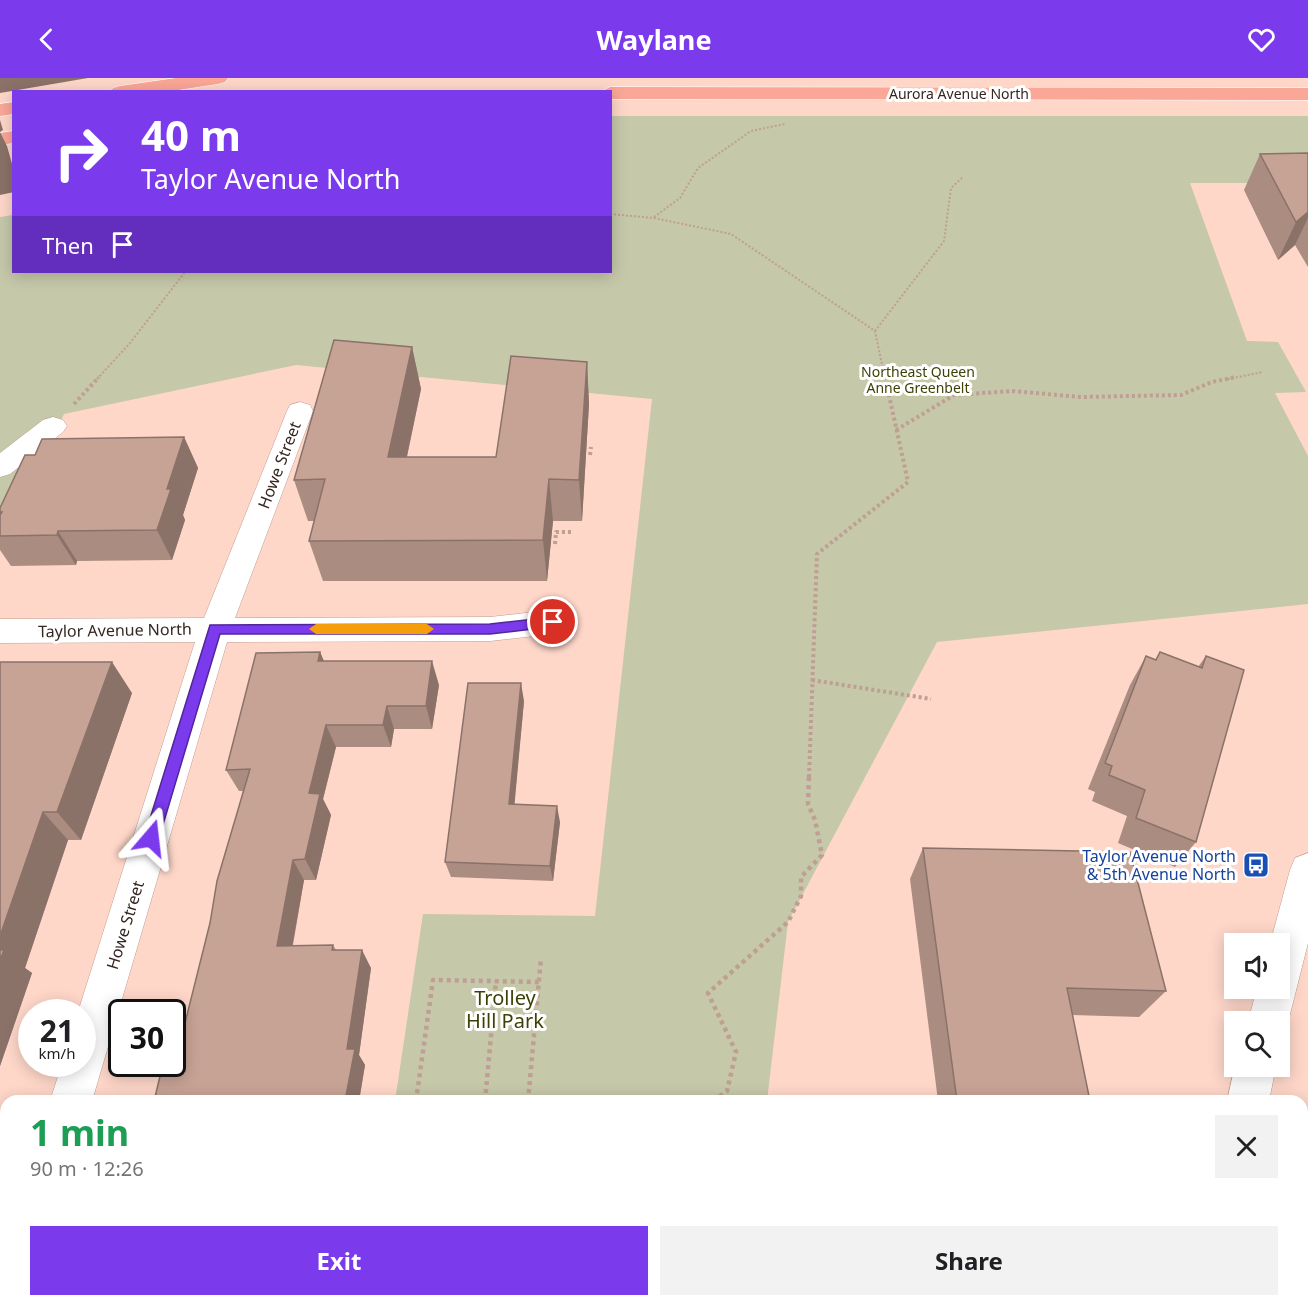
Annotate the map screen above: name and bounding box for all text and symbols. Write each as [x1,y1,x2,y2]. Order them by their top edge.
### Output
text: Waylane [596,21,712,58]
icon: back [30,23,63,56]
icon: heart [1245,23,1278,56]
street label: Aurora Avenue North [889,84,1029,103]
text: 40 m [141,106,241,163]
icon: right [42,114,120,192]
text: Taylor Avenue North [141,160,401,197]
icon: arrive [106,228,139,261]
text: Then [42,230,94,260]
park label: Northeast Queen Anne Greenbelt [861,362,975,397]
street label: Howe Street [252,418,306,512]
pin [527,596,578,647]
icon: arrive [536,605,569,638]
street label: Taylor Avenue North [38,618,192,642]
position arrow [119,806,183,870]
place label: Taylor Avenue North & 5th Avenue North [1082,845,1236,885]
bus stop icon: Taylor Avenue North & 5th Avenue North [1241,850,1271,880]
street label: Howe Street [101,878,149,972]
map controls [1224,933,1290,1077]
button: sound [1224,933,1290,999]
park label: Trolley Hill Park [466,984,544,1034]
speed limit sign: 30 [108,999,186,1077]
text: 21 [40,1010,74,1051]
button: search [1224,1011,1290,1077]
text: km/h [39,1043,75,1063]
text: 1 min [30,1108,129,1157]
button: close [1215,1115,1278,1178]
text: 90 m · 12:26 [30,1155,144,1182]
button: Exit [30,1226,648,1295]
button: Share [660,1226,1278,1295]

